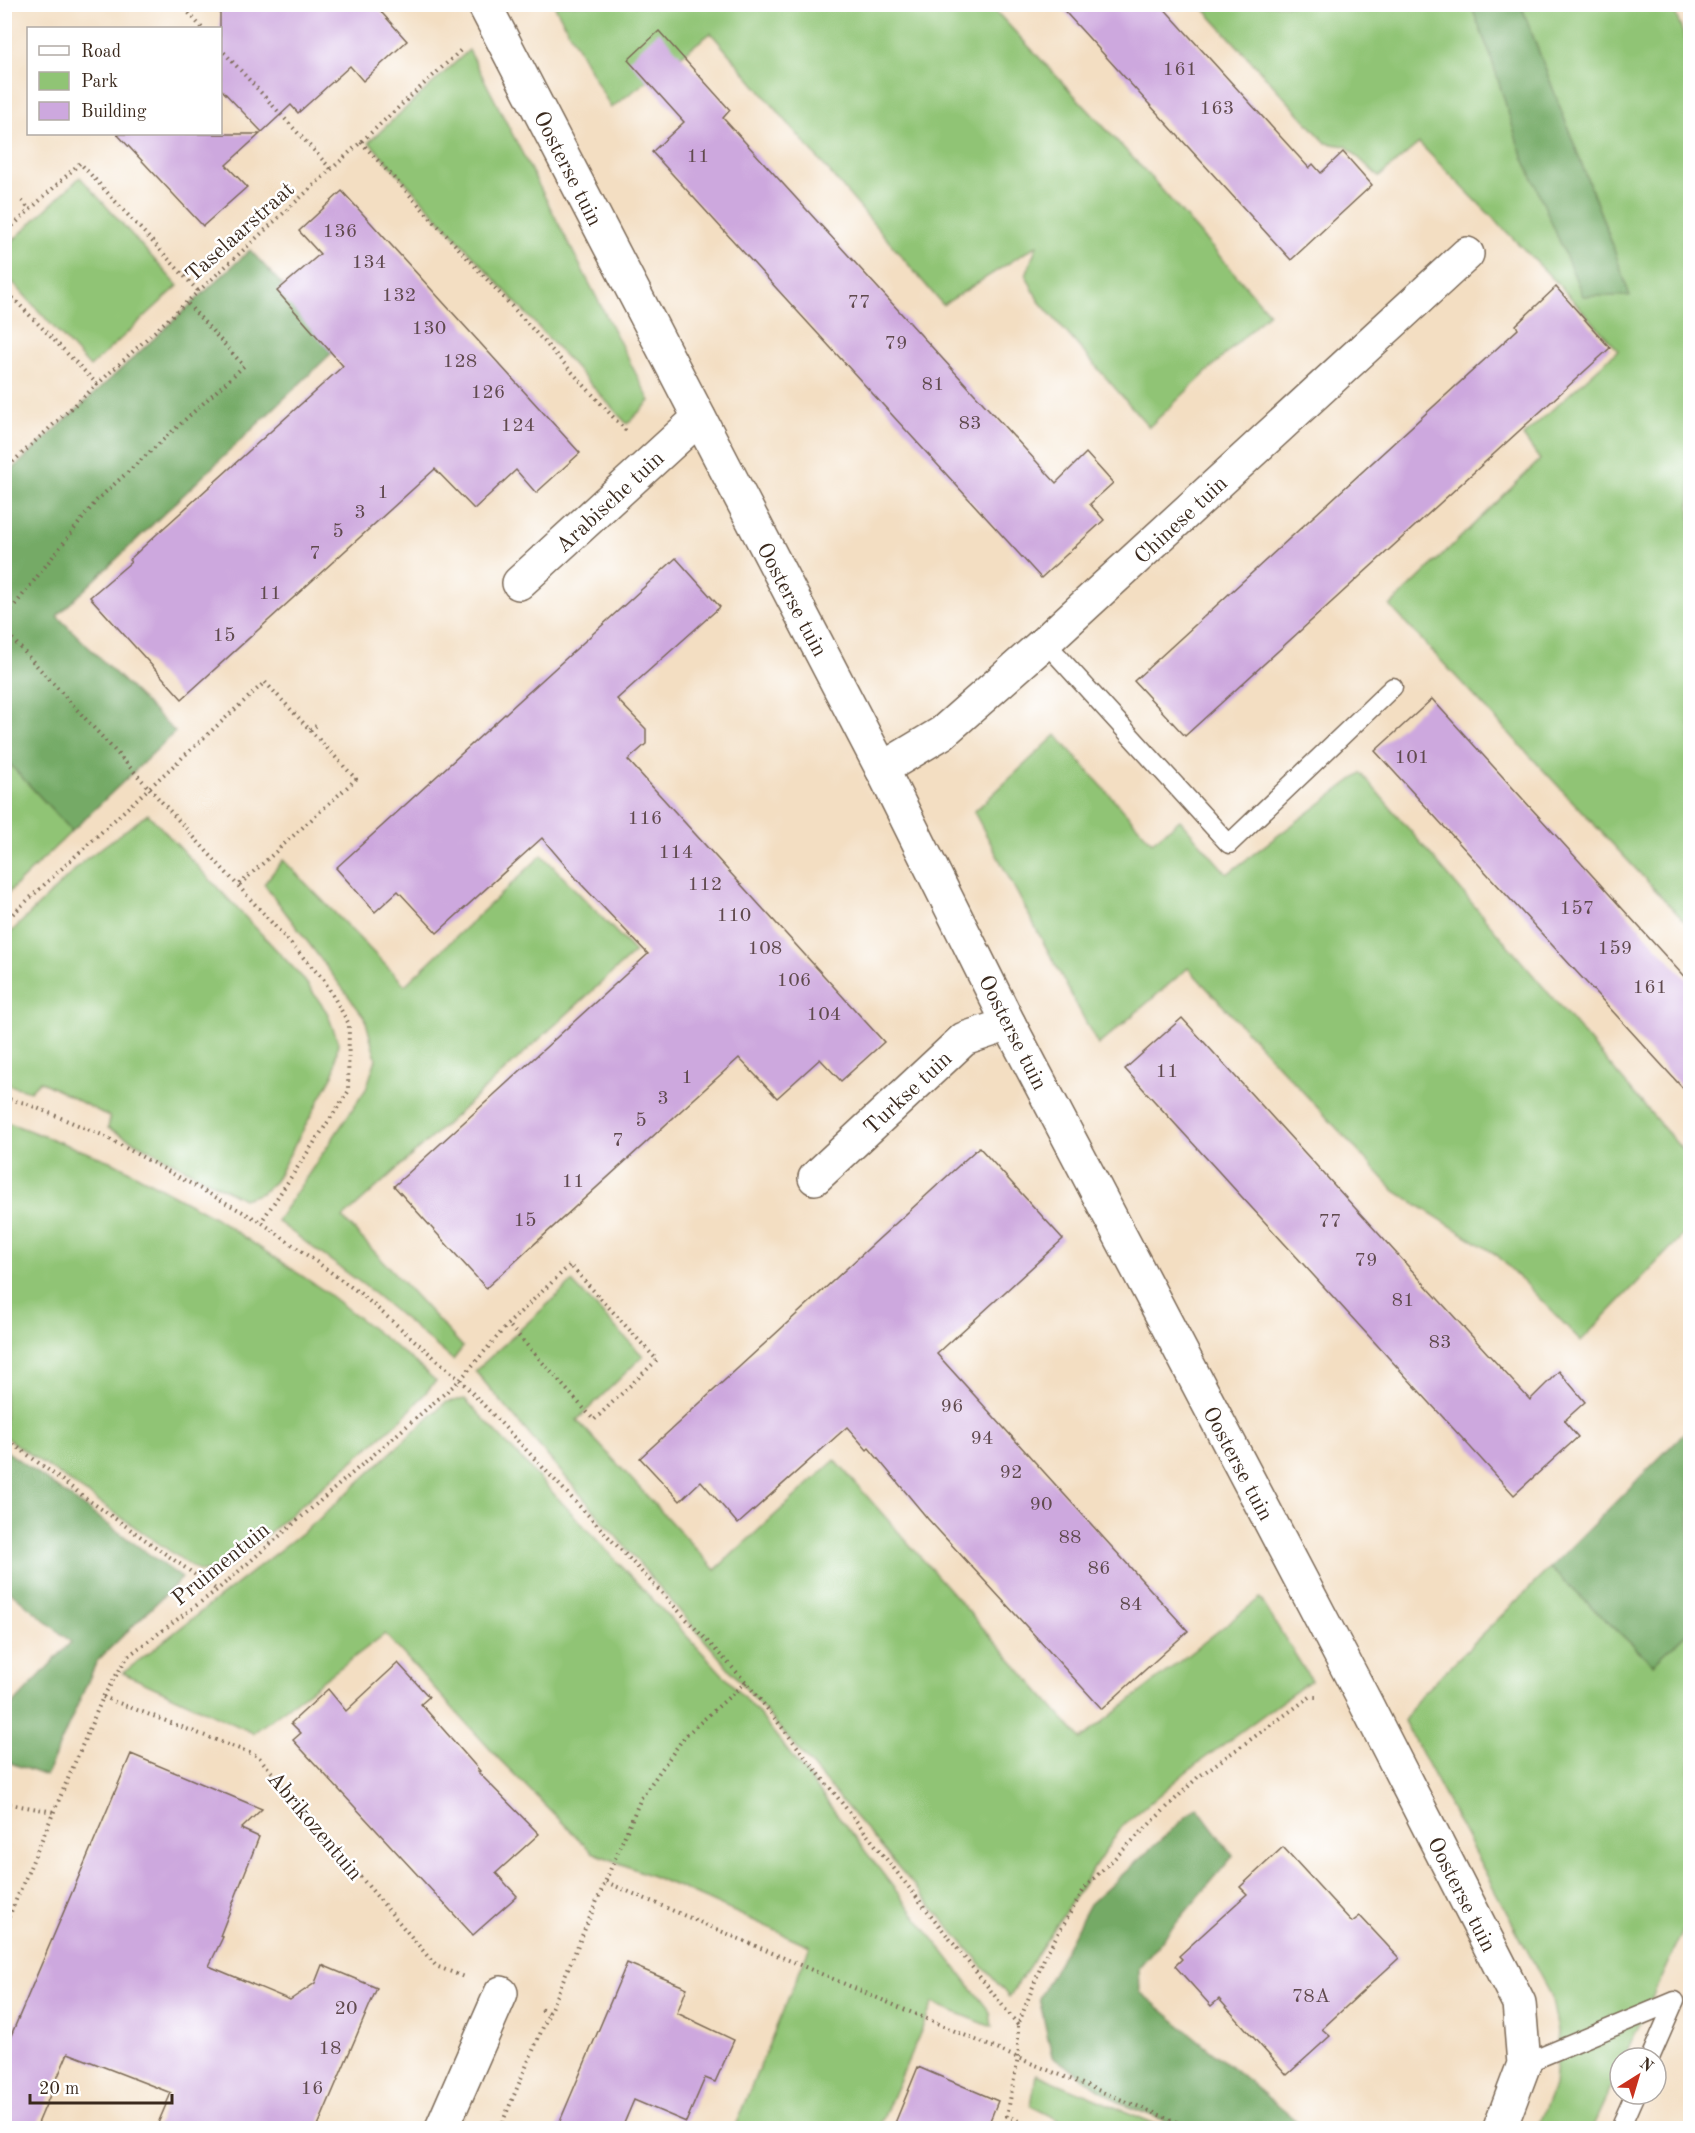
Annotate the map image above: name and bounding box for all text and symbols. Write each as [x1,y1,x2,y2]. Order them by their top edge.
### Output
legend [27,27,222,135]
text: Road [81,43,121,61]
house number: 161 [1163,60,1197,80]
text: Park [81,73,118,91]
house number: 163 [1200,99,1234,119]
text: Building [81,103,147,121]
street label: Oosterse tuin [529,108,606,230]
house number: 11 [686,147,710,167]
street label: Taselaarstraat [182,178,299,287]
house number: 136 [323,222,357,242]
house number: 134 [352,253,386,273]
house number: 132 [382,286,416,306]
house number: 77 [847,293,871,313]
house number: 130 [412,319,446,339]
house number: 79 [884,334,908,354]
house number: 128 [443,352,477,372]
house number: 81 [921,375,945,395]
house number: 126 [471,383,505,403]
house number: 83 [958,414,982,434]
house number: 124 [501,416,535,436]
street label: Arabische tuin [552,447,669,558]
street label: Chinese tuin [1131,472,1232,569]
house number: 1 [377,483,389,503]
house number: 3 [354,503,366,523]
house number: 5 [332,522,344,542]
street label: Oosterse tuin [752,539,831,661]
house number: 7 [309,544,321,564]
house number: 11 [258,584,282,604]
house number: 15 [212,626,236,646]
house number: 101 [1395,748,1429,768]
house number: 116 [628,809,662,829]
house number: 114 [659,843,693,863]
house number: 112 [688,875,722,895]
house number: 157 [1560,899,1594,919]
house number: 110 [717,906,751,926]
house number: 108 [748,939,782,959]
house number: 159 [1598,939,1632,959]
house number: 106 [777,971,811,991]
street label: Oosterse tuin [974,972,1051,1094]
house number: 161 [1633,978,1667,998]
house number: 104 [807,1005,841,1025]
street label: Turkse tuin [860,1047,957,1139]
house number: 11 [1155,1062,1179,1082]
house number: 1 [681,1068,693,1088]
house number: 3 [657,1089,669,1109]
house number: 5 [635,1111,647,1131]
house number: 7 [612,1131,624,1151]
house number: 11 [561,1172,585,1192]
house number: 15 [513,1211,537,1231]
house number: 77 [1318,1212,1342,1232]
house number: 79 [1354,1251,1378,1271]
house number: 81 [1391,1291,1415,1311]
house number: 83 [1428,1333,1452,1353]
house number: 96 [940,1397,964,1417]
street label: Oosterse tuin [1198,1403,1277,1525]
house number: 94 [970,1429,994,1449]
house number: 92 [999,1463,1023,1483]
house number: 90 [1029,1495,1053,1515]
street label: Pruimentuin [168,1519,274,1610]
house number: 88 [1058,1528,1082,1548]
house number: 86 [1087,1559,1111,1579]
house number: 84 [1119,1595,1143,1615]
street label: Abrikozentuin [263,1768,366,1885]
street label: Oosterse tuin [1423,1834,1500,1956]
house number: 78A [1292,1987,1330,2007]
house number: 20 [334,1999,358,2019]
house number: 18 [318,2039,342,2059]
north arrow [1608,2046,1668,2106]
text: N [1636,2056,1656,2076]
scale bar [30,2067,172,2105]
house number: 16 [300,2079,324,2099]
text: 20 m [39,2080,79,2098]

